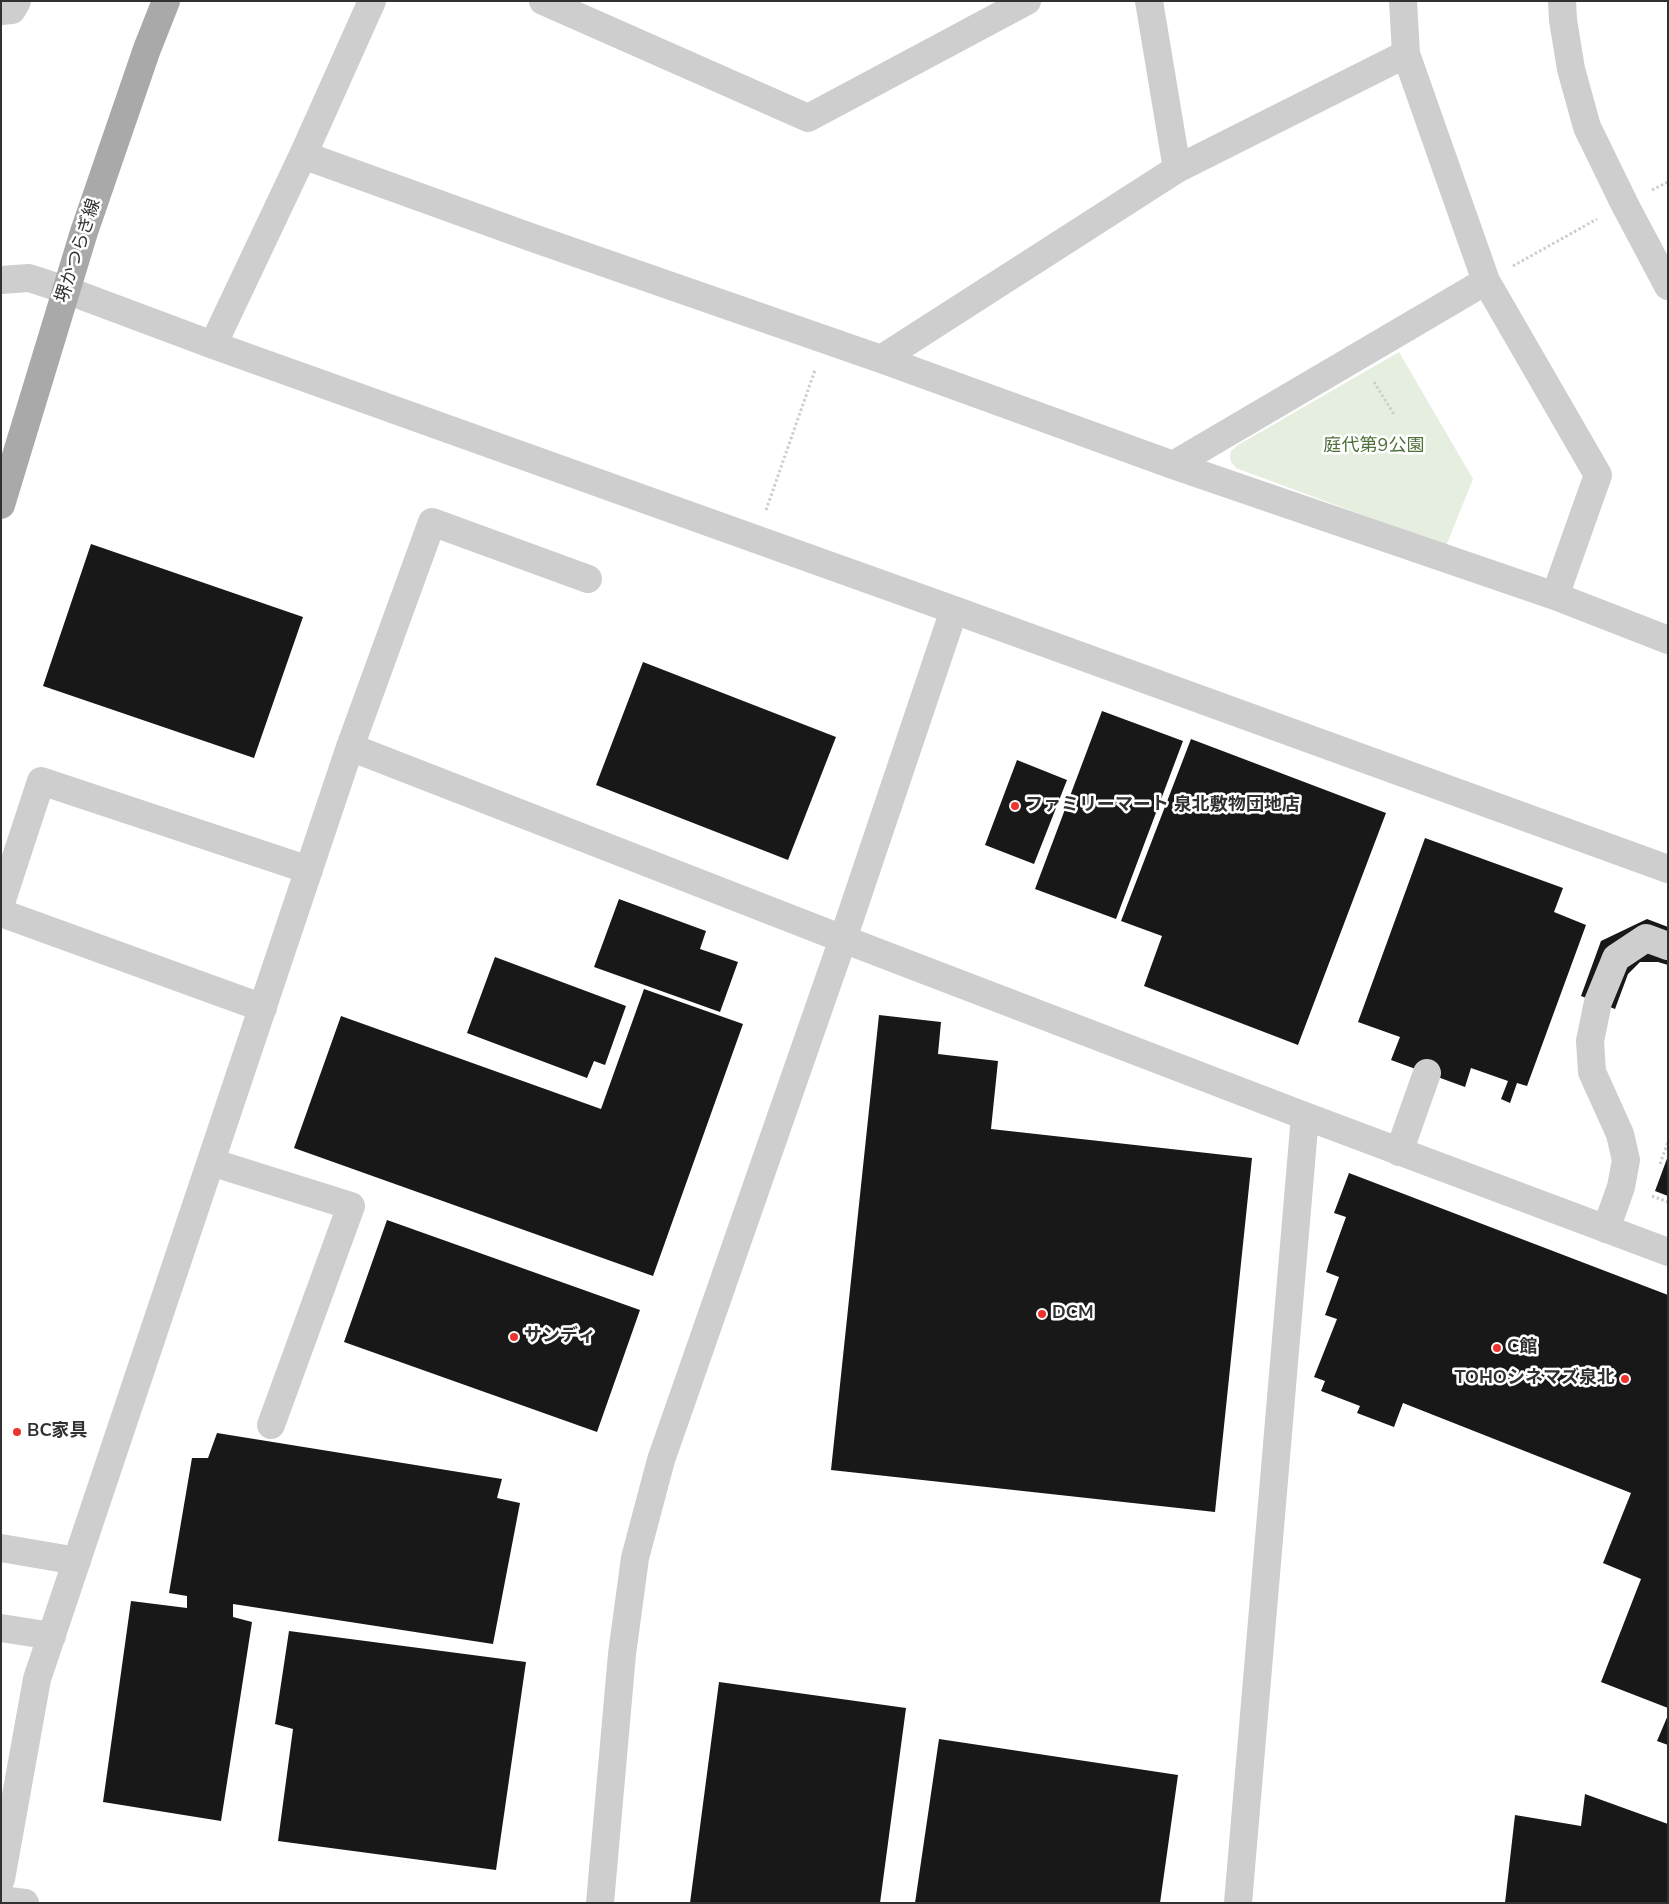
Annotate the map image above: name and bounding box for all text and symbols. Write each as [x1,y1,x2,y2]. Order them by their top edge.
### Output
street label: 堺かつらぎ線 [52,196,106,306]
park label: 庭代第9公園 [1324,436,1424,458]
place label: ファミリーマート 泉北敷物団地店 [1025,795,1300,817]
marker: ファミリーマート 泉北敷物団地店 [1009,800,1021,812]
place label: DCM [1052,1303,1094,1325]
marker: DCM [1036,1308,1048,1320]
place label: サンディ [524,1326,596,1348]
marker: サンディ [508,1331,520,1343]
place label: C館 [1507,1337,1537,1359]
marker: C館 [1491,1342,1503,1354]
place label: TOHOシネマズ泉北 [1454,1368,1615,1390]
marker: TOHOシネマズ泉北 [1619,1373,1631,1385]
place label: BC家具 [27,1421,88,1443]
marker: BC家具 [11,1426,23,1438]

